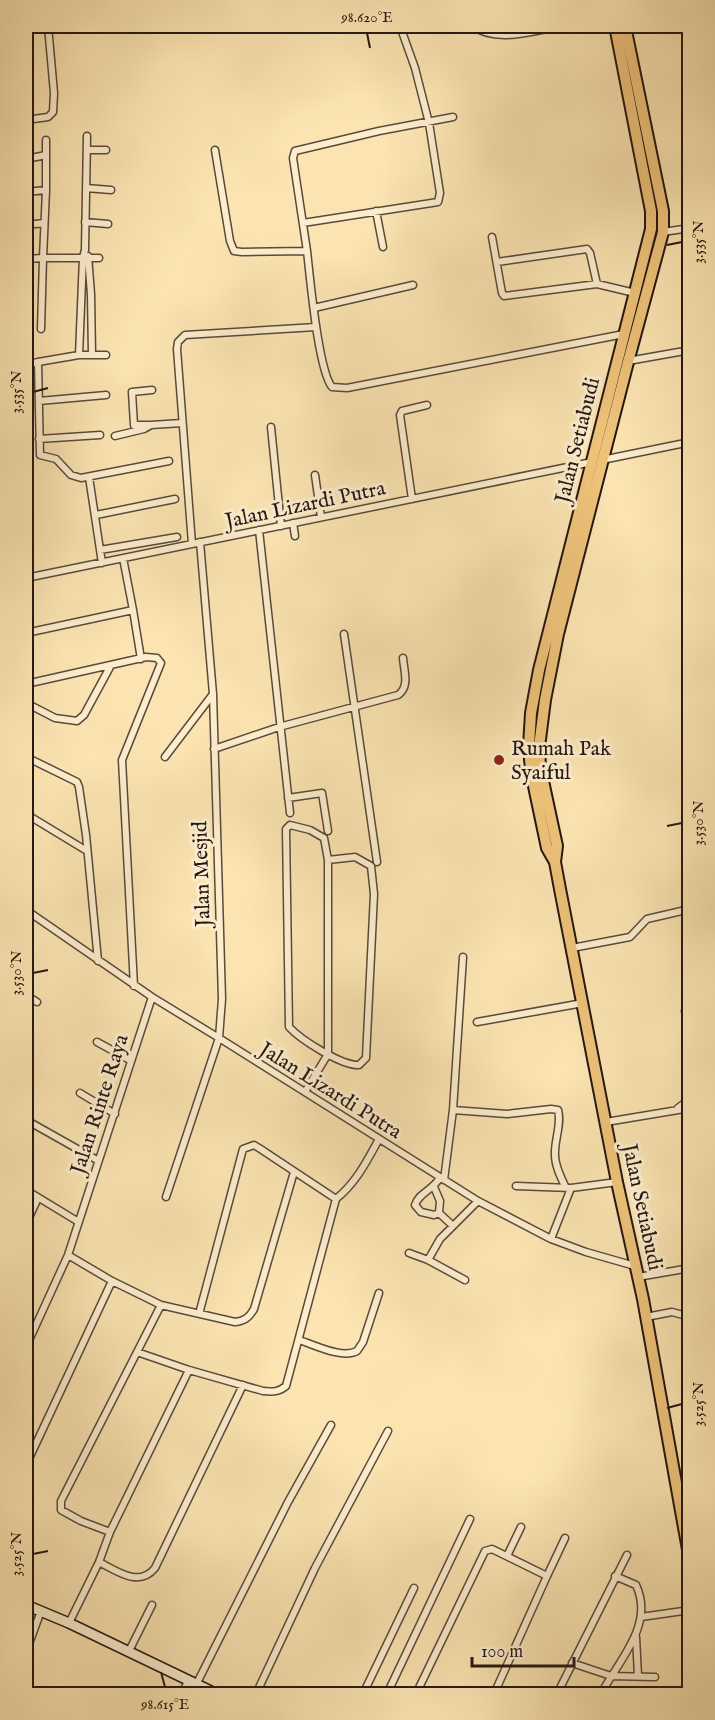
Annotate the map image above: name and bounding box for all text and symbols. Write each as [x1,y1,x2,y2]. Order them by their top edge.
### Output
text: 98.620°E [340,8,393,27]
text: 3.535°N [689,220,708,264]
text: 3.535°N [7,370,26,414]
street label: Jalan Setiabudi [549,375,607,508]
street label: Jalan Lizardi Putra [221,475,389,536]
place label: Rumah Pak Syaiful [511,736,612,787]
marker: Rumah Pak Syaiful [492,753,506,767]
text: 3.530°N [689,801,708,845]
street label: Jalan Mesjid [187,820,218,929]
text: 3.530°N [7,951,26,995]
street label: Jalan Rinte Raya [64,1030,136,1180]
street label: Jalan Lizardi Putra [252,1036,407,1146]
street label: Jalan Setiabudi [615,1140,668,1273]
text: 3.525°N [689,1382,708,1426]
text: 3.525°N [7,1532,26,1576]
scale bar [472,1630,574,1668]
text: 100 m [481,1641,523,1664]
text: 98.615°E [140,1695,189,1714]

